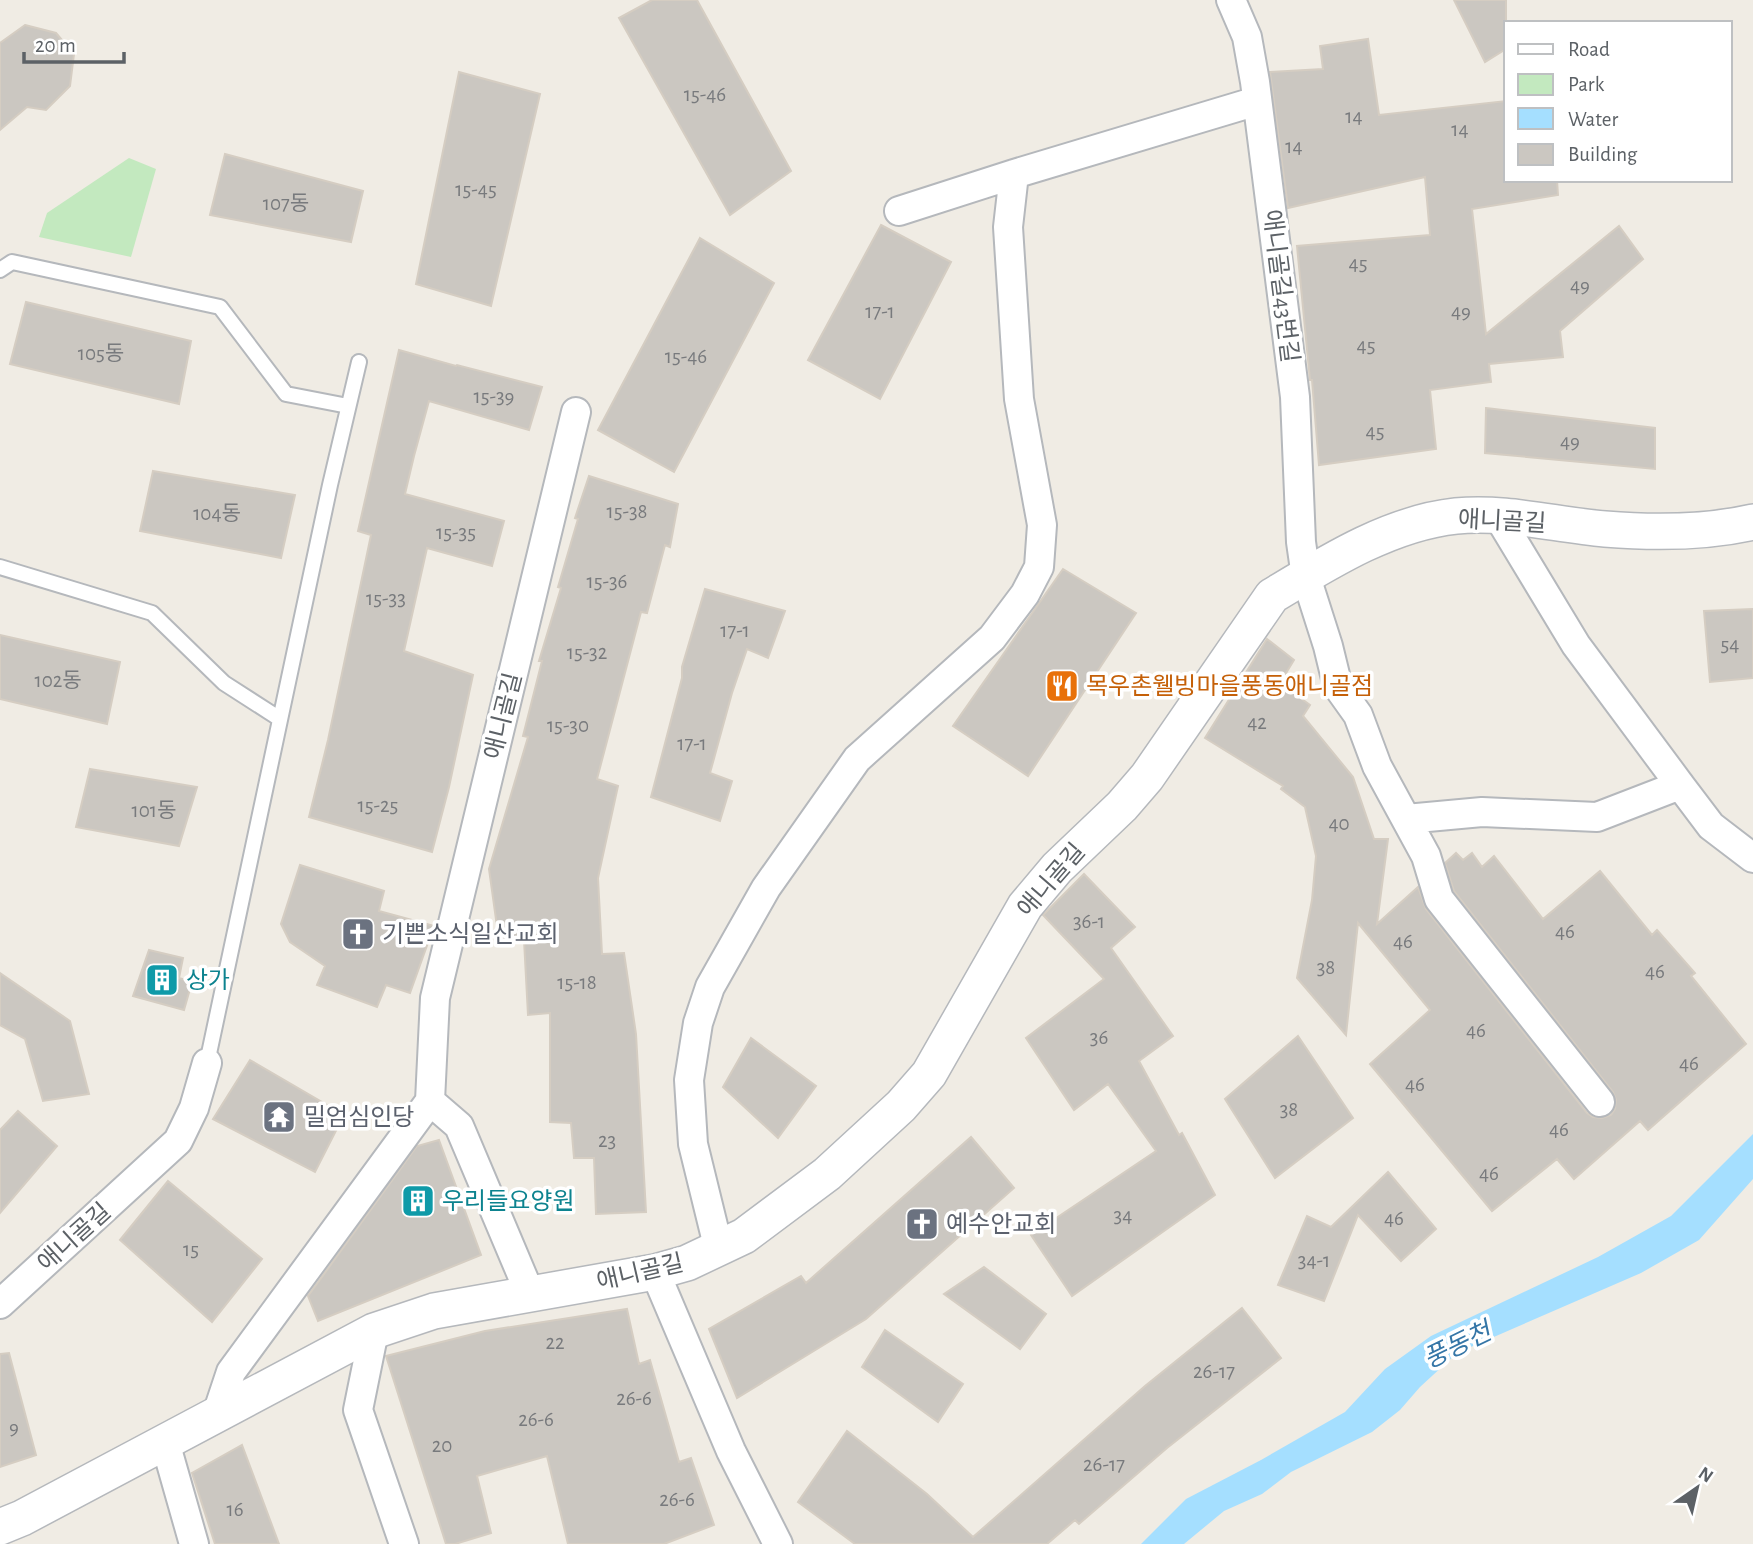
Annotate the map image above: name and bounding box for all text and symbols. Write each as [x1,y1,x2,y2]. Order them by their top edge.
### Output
scale bar [24,21,124,65]
legend [1504,21,1732,182]
text: 20 m [35,35,76,56]
text: Road [1568,39,1610,60]
text: Park [1568,74,1605,95]
house number: 15-46 [684,84,726,105]
house number: 14 [1345,106,1363,127]
text: Water [1568,109,1618,130]
house number: 14 [1451,119,1469,140]
house number: 14 [1285,136,1303,157]
text: Building [1568,144,1638,165]
house number: 15-45 [455,179,497,200]
house number: 107동 [263,193,309,214]
street label: 애니골길43번길 [1259,208,1302,364]
house number: 45 [1349,253,1367,274]
house number: 49 [1570,275,1590,296]
house number: 17-1 [865,301,895,322]
house number: 49 [1451,301,1471,322]
house number: 45 [1357,335,1375,356]
house number: 105동 [78,343,124,364]
house number: 15-46 [665,346,707,367]
house number: 15-39 [474,386,514,407]
house number: 45 [1366,421,1384,442]
house number: 49 [1560,431,1580,452]
house number: 15-38 [606,501,648,522]
house number: 104동 [193,503,241,524]
street label: 애니골길 [1457,507,1547,536]
house number: 15-35 [436,522,476,543]
house number: 15-36 [587,571,627,592]
house number: 15-33 [366,588,406,609]
house number: 17-1 [720,620,750,641]
house number: 54 [1721,634,1739,655]
house number: 15-32 [567,642,607,663]
restaurant icon: 목우촌웰빙마을풍동애니골점 [1043,667,1081,705]
house number: 102동 [34,670,82,691]
street label: 애니골길 [481,670,526,762]
place label: 목우촌웰빙마을풍동애니골점 [1086,673,1373,699]
house number: 42 [1247,712,1267,733]
house number: 15-30 [547,715,589,736]
house number: 17-1 [677,733,707,754]
house number: 15-25 [358,795,398,816]
house number: 101동 [132,800,176,821]
house number: 40 [1328,813,1350,834]
street label: 애니골길 [1013,839,1090,922]
house number: 36-1 [1073,911,1105,932]
church icon: 기쁜소식일산교회 [339,915,377,953]
house number: 46 [1555,921,1575,942]
place label: 기쁜소식일산교회 [382,922,559,947]
house number: 46 [1393,931,1413,952]
house number: 38 [1317,957,1335,978]
building icon: 상가 [143,961,181,999]
house number: 46 [1645,961,1665,982]
place label: 상가 [186,968,230,993]
house number: 15-18 [557,972,597,993]
house number: 46 [1466,1020,1486,1041]
house number: 36 [1090,1027,1108,1048]
house number: 46 [1679,1053,1699,1074]
house number: 46 [1405,1074,1425,1095]
temple icon: 밀엄심인당 [260,1098,298,1136]
house number: 38 [1280,1099,1298,1120]
place label: 밀엄심인당 [304,1104,414,1130]
house number: 46 [1549,1119,1569,1140]
house number: 23 [598,1130,616,1151]
house number: 46 [1479,1163,1499,1184]
building icon: 우리들요양원 [399,1182,437,1220]
place label: 우리들요양원 [442,1189,574,1214]
street label: 애니골길 [33,1199,116,1276]
church icon: 예수안교회 [903,1205,941,1243]
house number: 34 [1114,1205,1132,1226]
house number: 46 [1384,1208,1404,1229]
place label: 예수안교회 [946,1212,1056,1237]
house number: 15 [183,1239,199,1260]
street label: 애니골길 [594,1250,686,1295]
house number: 34-1 [1298,1250,1330,1271]
water label: 풍동천 [1419,1316,1498,1373]
house number: 22 [545,1332,565,1353]
house number: 26-17 [1193,1361,1235,1382]
house number: 26-6 [616,1388,652,1409]
house number: 26-6 [518,1409,554,1430]
house number: 9 [9,1417,19,1438]
house number: 20 [432,1435,452,1456]
north arrow [1662,1453,1732,1523]
house number: 26-17 [1083,1454,1125,1475]
text: N [1695,1464,1716,1487]
house number: 26-6 [659,1489,695,1510]
house number: 16 [226,1499,244,1520]

